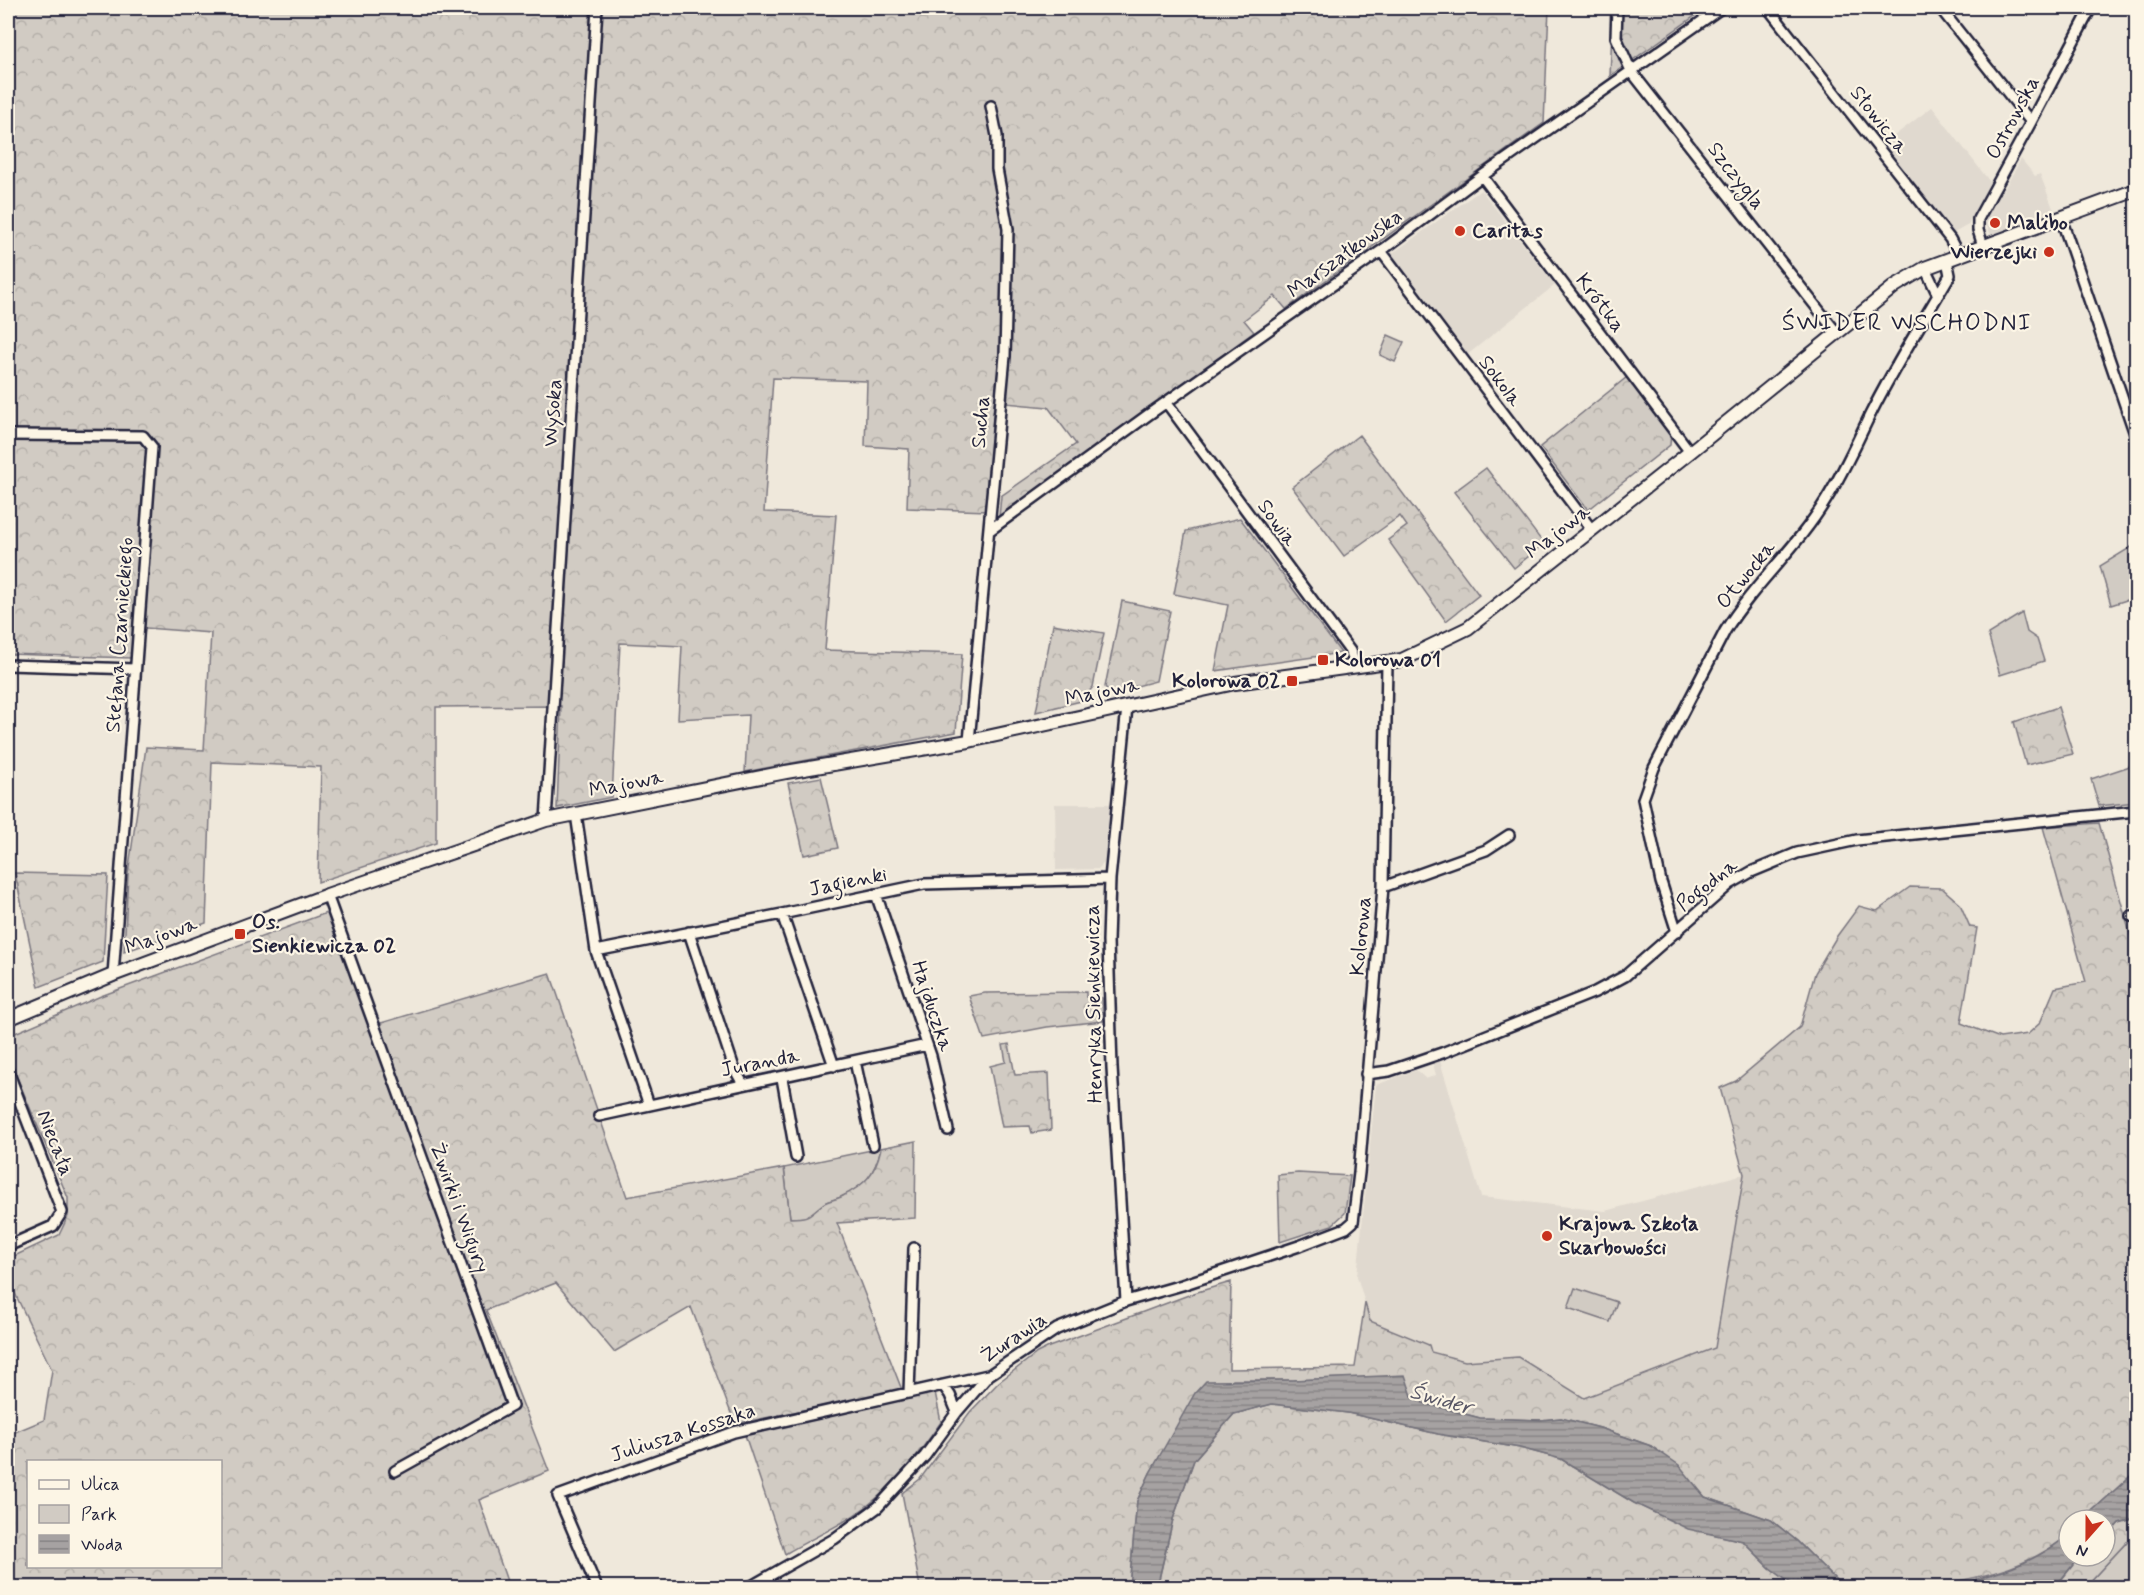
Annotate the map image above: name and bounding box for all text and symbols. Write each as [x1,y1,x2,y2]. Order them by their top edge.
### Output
street label: Ostrowska [1979,71,2047,165]
street label: Słowicza [1843,80,1915,160]
street label: Szczygla [1700,136,1771,216]
street label: Marszałkowska [1282,203,1408,305]
place label: Malibo [2007,209,2068,237]
marker: Malibo [1988,216,2002,230]
place label: Caritas [1472,217,1543,245]
marker: Caritas [1453,224,1467,238]
place label: Wierzejki [1950,238,2037,266]
marker: Wierzejki [2042,245,2056,259]
street label: Krótka [1569,268,1631,338]
district label: ŚWIDER WSCHODNI [1782,307,2032,339]
street label: Sokola [1472,350,1529,413]
street label: Wysoka [537,378,569,448]
street label: Sucha [965,395,997,449]
street label: Sowia [1250,494,1304,552]
street label: Majowa [1520,498,1597,566]
street label: Otwocka [1710,535,1782,615]
street label: Stefana Czarnieckiego [99,536,143,734]
place label: Kolorowa 01 [1335,646,1441,674]
marker: Kolorowa 01 [1316,653,1330,667]
place label: Kolorowa 02 [1172,667,1280,695]
street label: Majowa [1062,670,1142,714]
marker: Kolorowa 02 [1285,674,1299,688]
street label: Majowa [586,763,666,805]
street label: Pogodna [1670,852,1745,920]
street label: Jagienki [807,860,890,906]
street label: Kolorowa [1344,895,1378,977]
street label: Henryka Sienkiewicza [1078,904,1110,1104]
place label: Os. Sienkiewicza 02 [252,908,396,960]
street label: Majowa [121,910,201,962]
marker: Os. Sienkiewicza 02 [233,927,247,941]
street label: Hajduczka [904,957,960,1055]
street label: Juranda [718,1042,802,1084]
street label: Niecała [30,1106,80,1180]
street label: Żwirki i Wigury [421,1139,496,1278]
place label: Krajowa Szkoła Skarbowości [1559,1210,1699,1262]
marker: Krajowa Szkoła Skarbowości [1540,1229,1554,1243]
street label: Żurawia [975,1306,1053,1370]
water label: Świder [1407,1378,1478,1423]
street label: Juliusza Kossaka [607,1396,759,1470]
legend [27,1460,222,1568]
text: Ulica [81,1473,120,1497]
text: Park [81,1503,117,1527]
north arrow [2057,1508,2117,1568]
text: Woda [81,1533,123,1557]
text: N [2073,1539,2091,1562]

